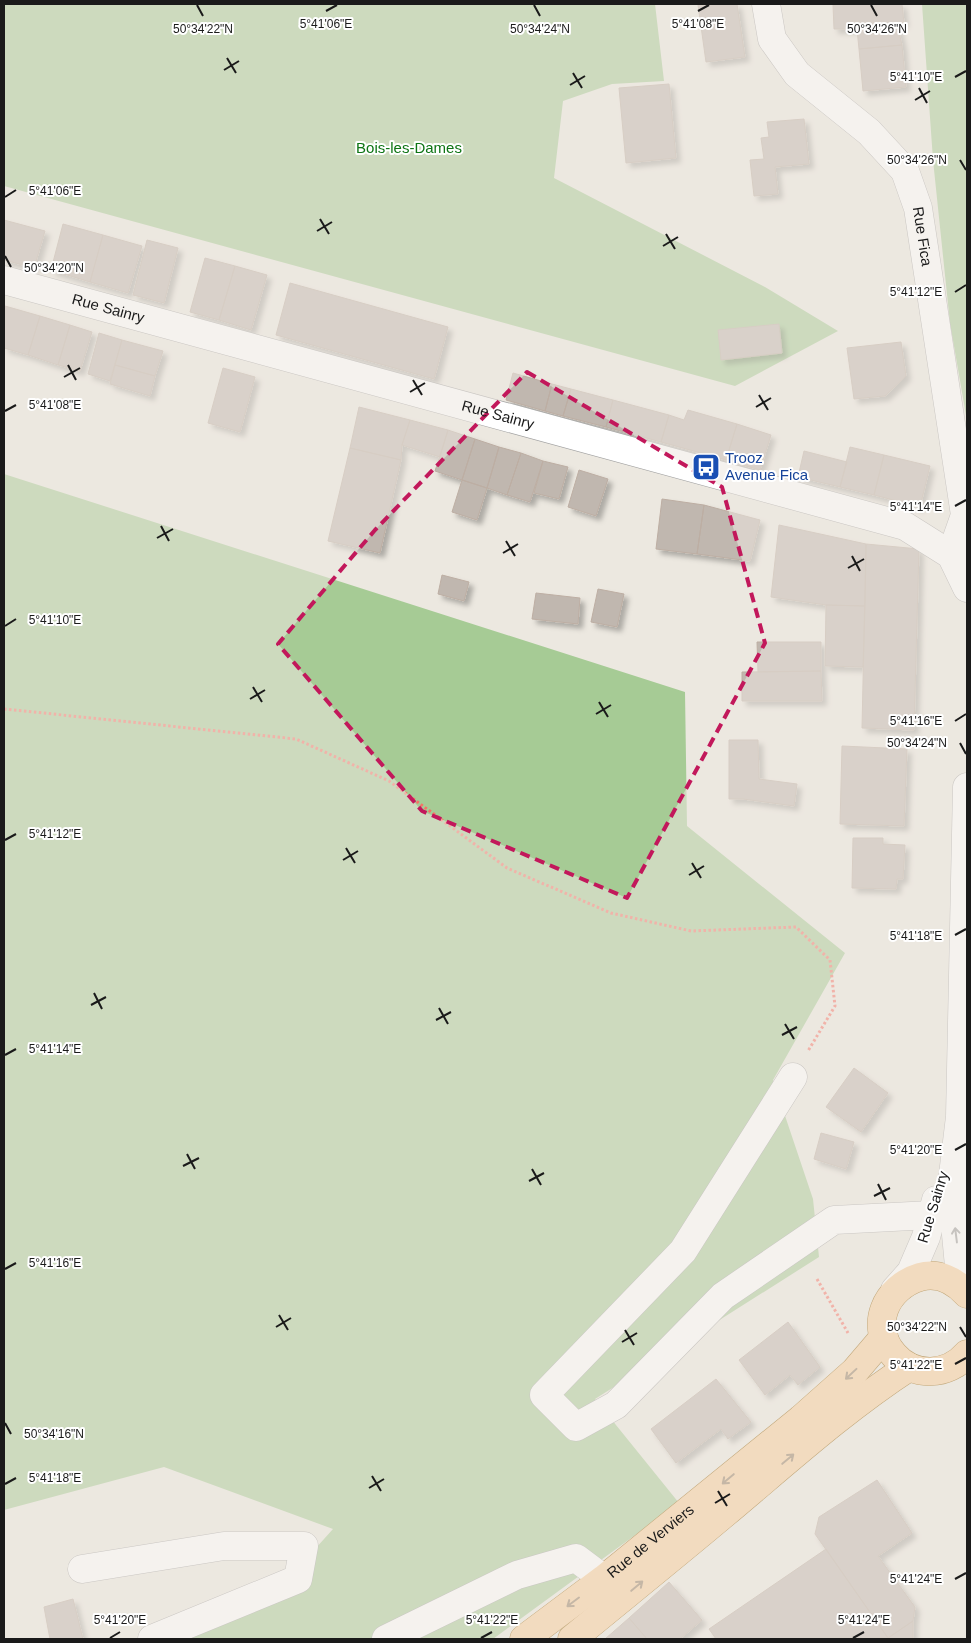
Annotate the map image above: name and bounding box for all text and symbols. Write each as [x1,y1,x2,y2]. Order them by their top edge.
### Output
text: 5°41'06"E [300,17,352,31]
text: 5°41'08"E [672,17,724,31]
text: 50°34'22"N [173,22,233,36]
text: 50°34'24"N [510,22,570,36]
text: 50°34'26"N [847,22,907,36]
text: 5°41'10"E [890,70,942,84]
park label: Bois-les-Dames [356,139,462,156]
text: 50°34'26"N [887,153,947,167]
text: 5°41'06"E [29,184,81,198]
street label: Rue Fica [910,205,936,268]
text: 50°34'20"N [24,261,84,275]
text: 5°41'12"E [890,285,942,299]
street label: Rue Sainry [70,290,147,326]
street label: Rue Sainry [460,396,537,432]
text: 5°41'08"E [29,398,81,412]
place label: Trooz Avenue Fica [725,449,809,483]
bus stop icon: Trooz Avenue Fica [691,452,721,482]
text: 5°41'14"E [890,500,942,514]
text: 5°41'10"E [29,613,81,627]
text: 5°41'16"E [890,714,942,728]
text: 50°34'24"N [887,736,947,750]
text: 5°41'12"E [29,827,81,841]
text: 5°41'18"E [890,929,942,943]
text: 5°41'14"E [29,1042,81,1056]
text: 5°41'20"E [890,1143,942,1157]
street label: Rue Sainry [914,1168,952,1245]
one-way arrow [951,1228,961,1244]
text: 5°41'16"E [29,1256,81,1270]
text: 50°34'22"N [887,1320,947,1334]
text: 5°41'22"E [890,1358,942,1372]
one-way arrow [845,1368,858,1380]
text: 50°34'16"N [24,1427,84,1441]
one-way arrow [781,1454,794,1465]
text: 5°41'18"E [29,1471,81,1485]
one-way arrow [722,1474,735,1485]
street label: Rue de Verviers [603,1501,697,1581]
text: 5°41'24"E [890,1572,942,1586]
one-way arrow [630,1580,643,1592]
one-way arrow [567,1597,580,1608]
text: 5°41'20"E [94,1613,146,1627]
text: 5°41'22"E [466,1613,518,1627]
text: 5°41'24"E [838,1613,890,1627]

